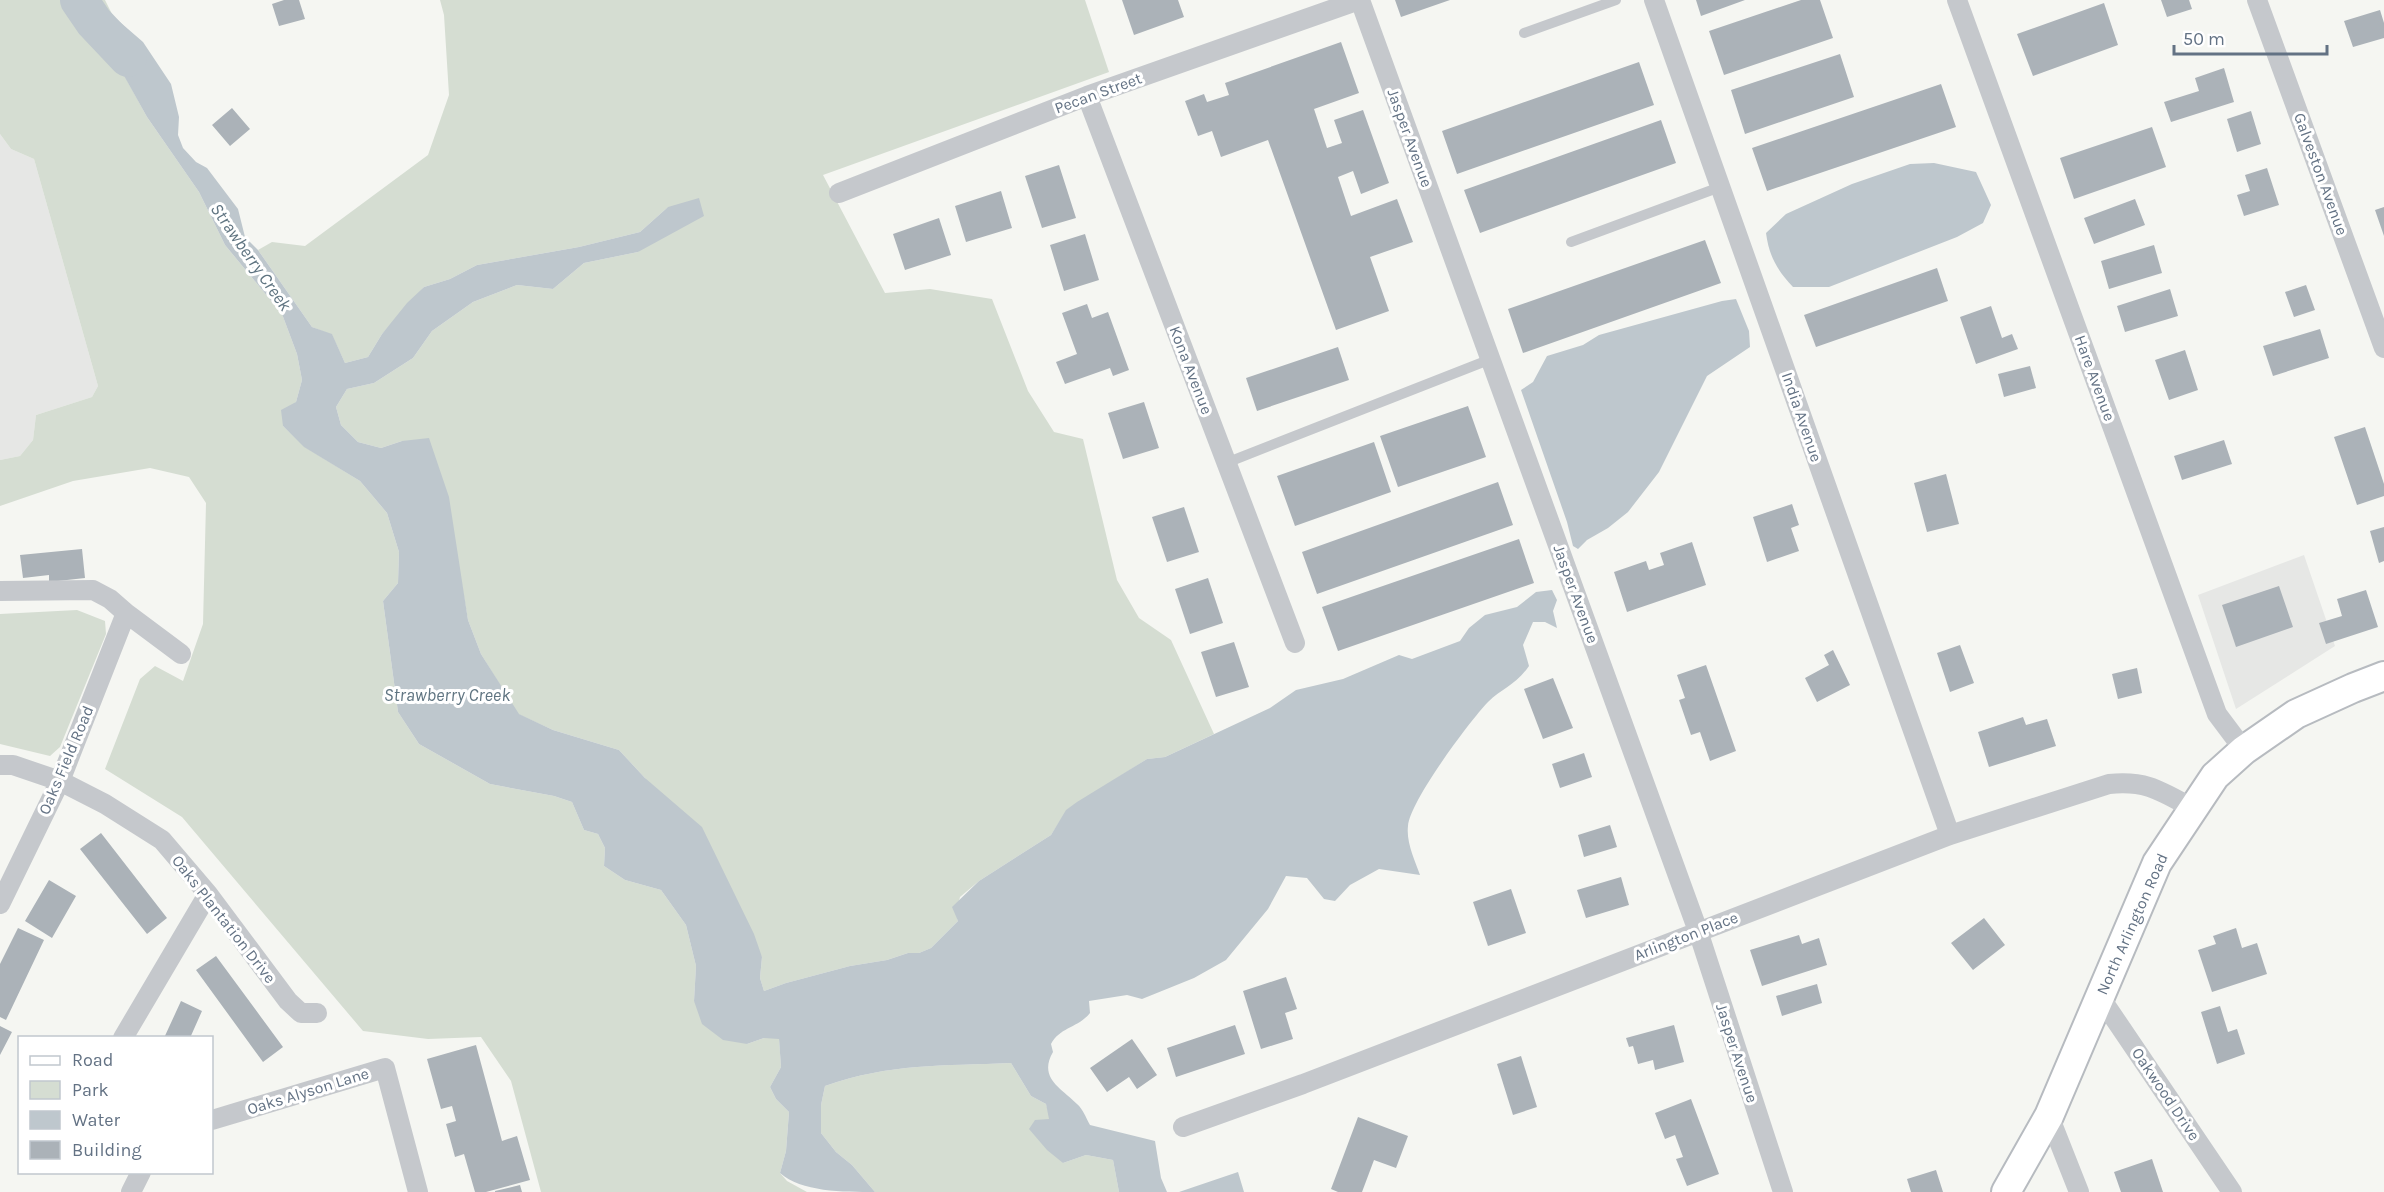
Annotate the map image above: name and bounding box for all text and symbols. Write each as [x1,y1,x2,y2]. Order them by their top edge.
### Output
scale bar [2174,18,2327,56]
text: 50 m [2183,28,2225,50]
street label: Pecan Street [1052,68,1144,118]
street label: Jasper Avenue [1383,86,1437,190]
street label: Galveston Avenue [2290,110,2352,238]
water label: Strawberry Creek [206,199,297,316]
street label: Kona Avenue [1165,323,1217,417]
street label: Hare Avenue [2071,332,2119,424]
street label: India Avenue [1778,370,1826,464]
street label: Jasper Avenue [1549,542,1603,646]
water label: Strawberry Creek [384,684,511,706]
street label: Oaks Field Road [35,703,97,817]
street label: North Arlington Road [2092,850,2172,998]
street label: Oaks Plantation Drive [168,851,280,987]
street label: Arlington Place [1631,907,1741,965]
street label: Jasper Avenue [1712,1001,1762,1105]
legend [18,1036,213,1174]
street label: Oakwood Drive [2128,1044,2204,1144]
text: Road [72,1049,113,1071]
street label: Oaks Alyson Lane [245,1063,371,1119]
text: Park [72,1079,109,1101]
text: Water [72,1109,120,1131]
text: Building [72,1139,142,1161]

